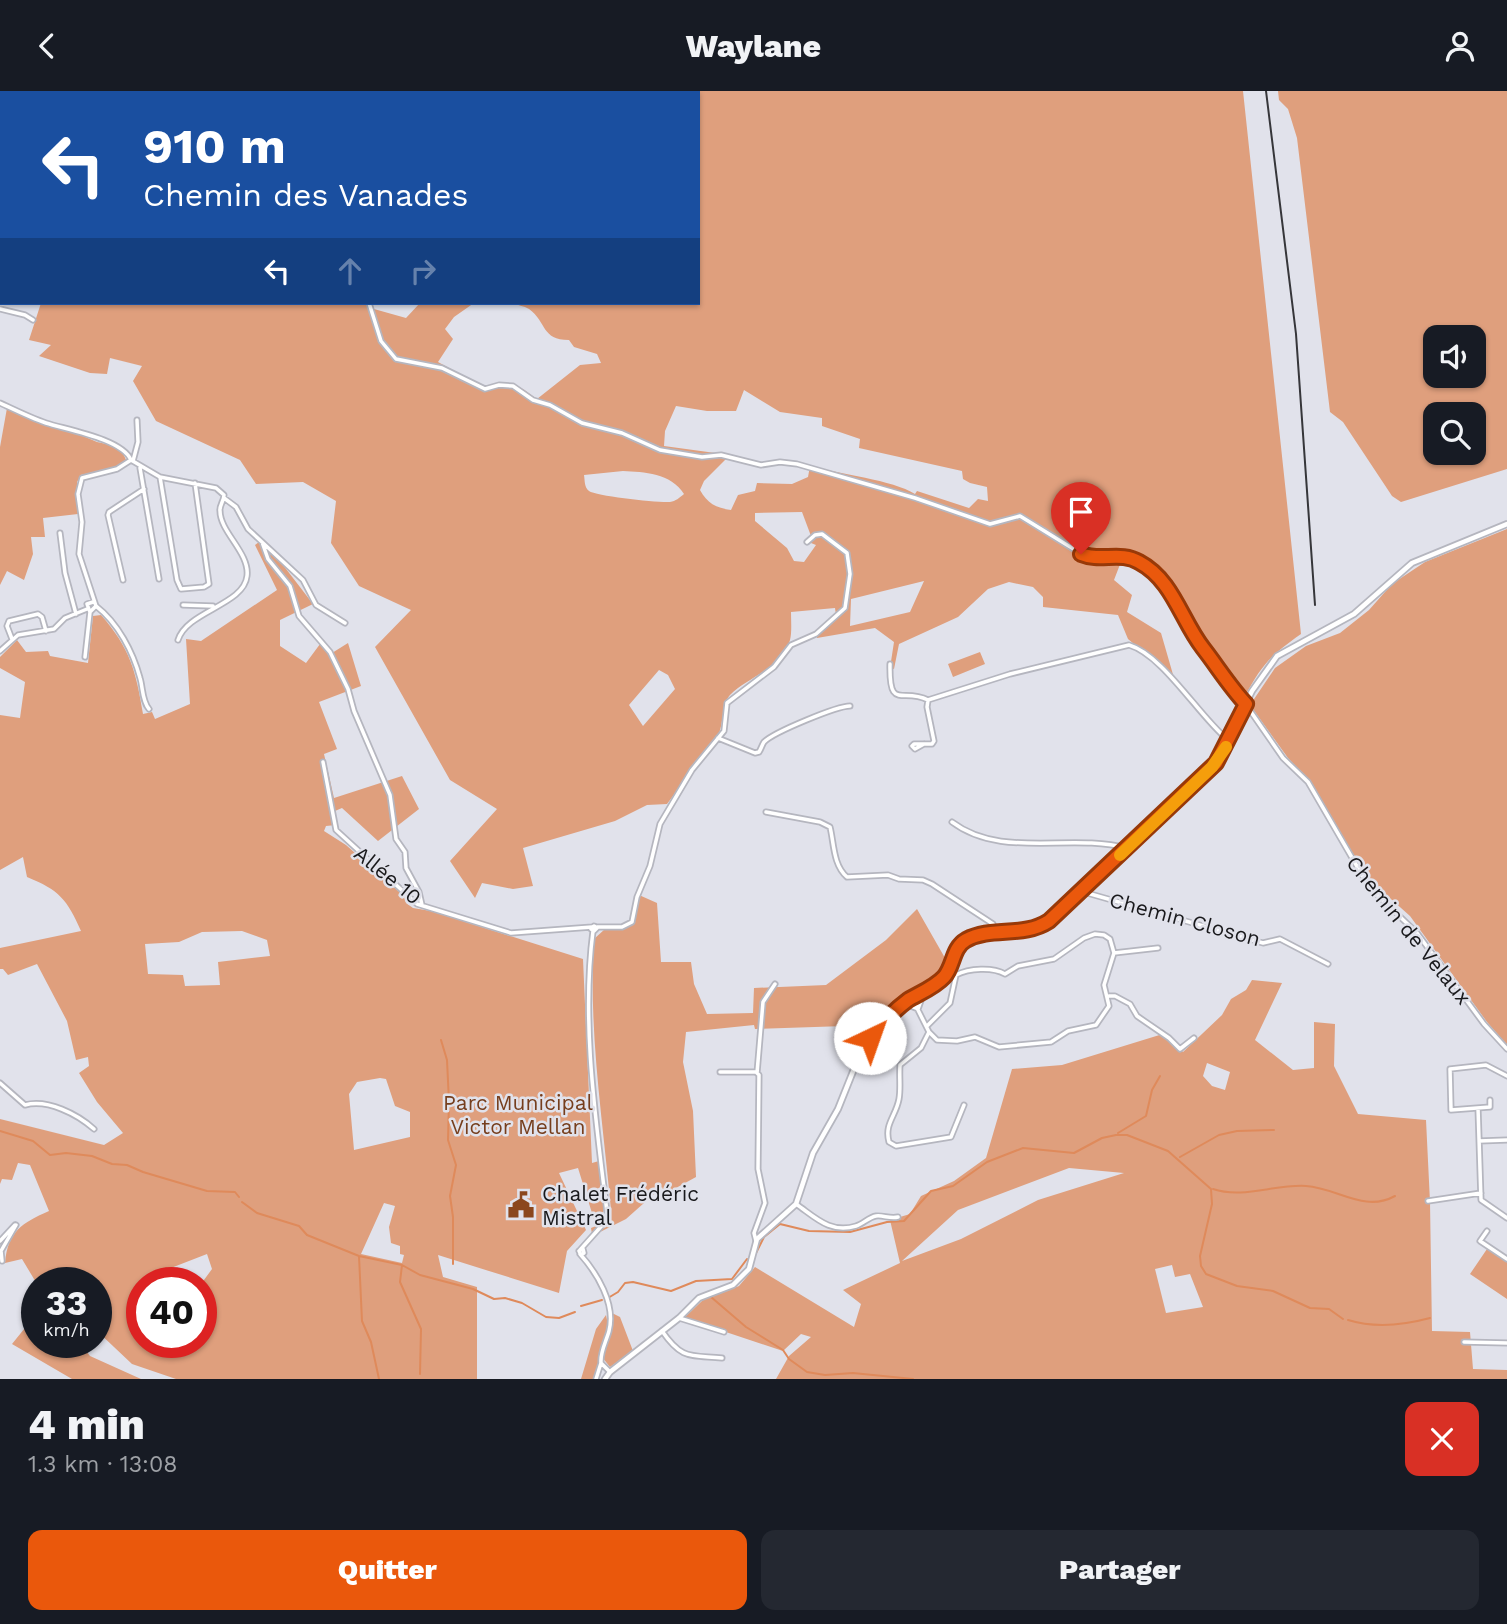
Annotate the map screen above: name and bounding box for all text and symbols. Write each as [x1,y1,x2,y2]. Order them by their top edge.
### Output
icon: back [28,27,66,65]
text: Waylane [686,27,821,65]
icon: person [1441,27,1479,65]
text: 910 m [143,117,286,175]
icon: left [28,119,119,210]
text: Chemin des Vanades [143,176,468,214]
icon: left [258,252,296,290]
icon: ahead [331,252,369,290]
icon: right [404,252,442,290]
map controls [1423,325,1486,465]
button: sound [1423,325,1486,388]
button: search [1423,402,1486,465]
pin [1051,482,1111,554]
icon: arrive [1062,493,1100,531]
street label: Allée 10 [349,840,427,910]
street label: Chemin de Velaux [1341,851,1477,1009]
street label: Chemin Closon [1107,887,1263,951]
position arrow [833,1001,907,1075]
park label: Parc Municipal Victor Mellan [443,1090,594,1139]
place label: Chalet Frédéric Mistral [542,1181,699,1230]
public building icon: Chalet Frédéric Mistral [506,1190,536,1220]
speed limit sign: 40 [126,1267,217,1358]
text: 33 [46,1282,87,1324]
text: km/h [43,1319,90,1340]
text: 4 min [28,1400,145,1449]
button: close [1405,1402,1479,1476]
text: 1.3 km · 13:08 [28,1451,177,1478]
button: Quitter [28,1530,747,1610]
button: Partager [761,1530,1479,1610]

